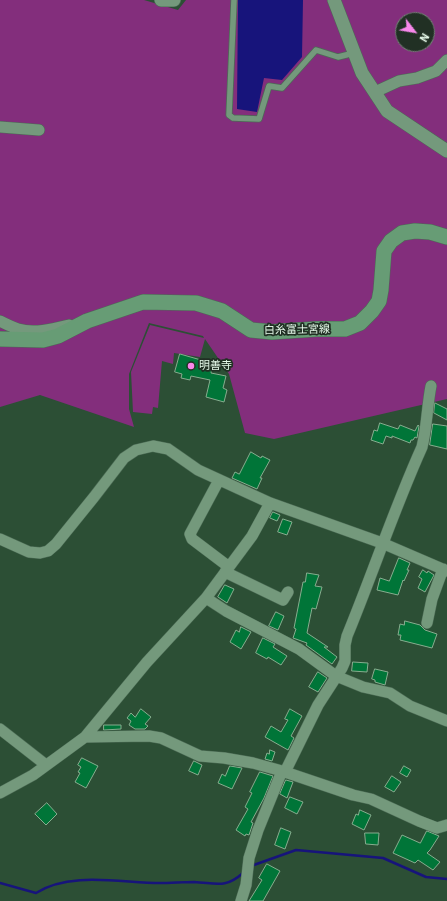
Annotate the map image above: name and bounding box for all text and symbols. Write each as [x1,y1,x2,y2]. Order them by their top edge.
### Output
north arrow [395,12,435,52]
text: N [416,31,432,45]
street label: 白糸富士宮線 [264,323,330,337]
place label: 明善寺 [199,359,232,373]
marker: 明善寺 [186,361,196,371]

